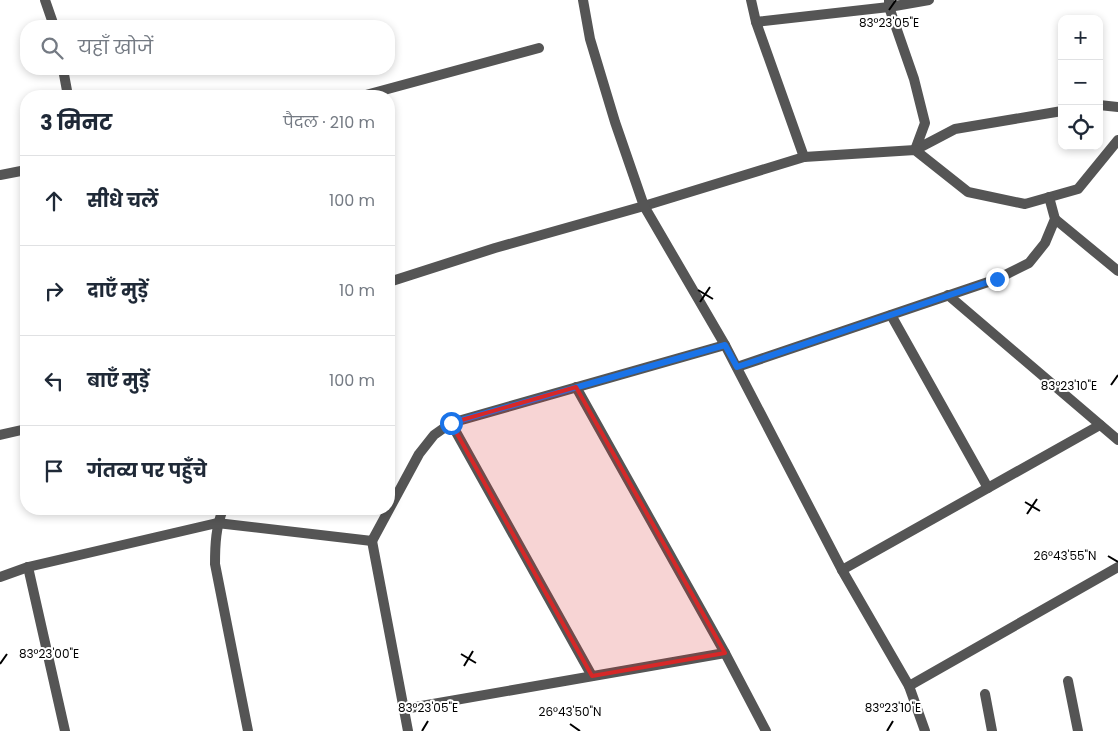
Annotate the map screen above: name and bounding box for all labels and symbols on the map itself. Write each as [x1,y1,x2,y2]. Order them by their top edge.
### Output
text: 83°23'05"E [859,14,919,31]
route end [986,268,1009,291]
text: 83°23'10"E [1041,377,1097,394]
route start [440,412,463,435]
text: 26°43'55"N [1034,547,1096,564]
text: 83°23'00"E [19,645,79,662]
text: 83°23'05"E [398,699,458,716]
text: 83°23'10"E [865,699,921,716]
text: 26°43'50"N [539,703,601,720]

